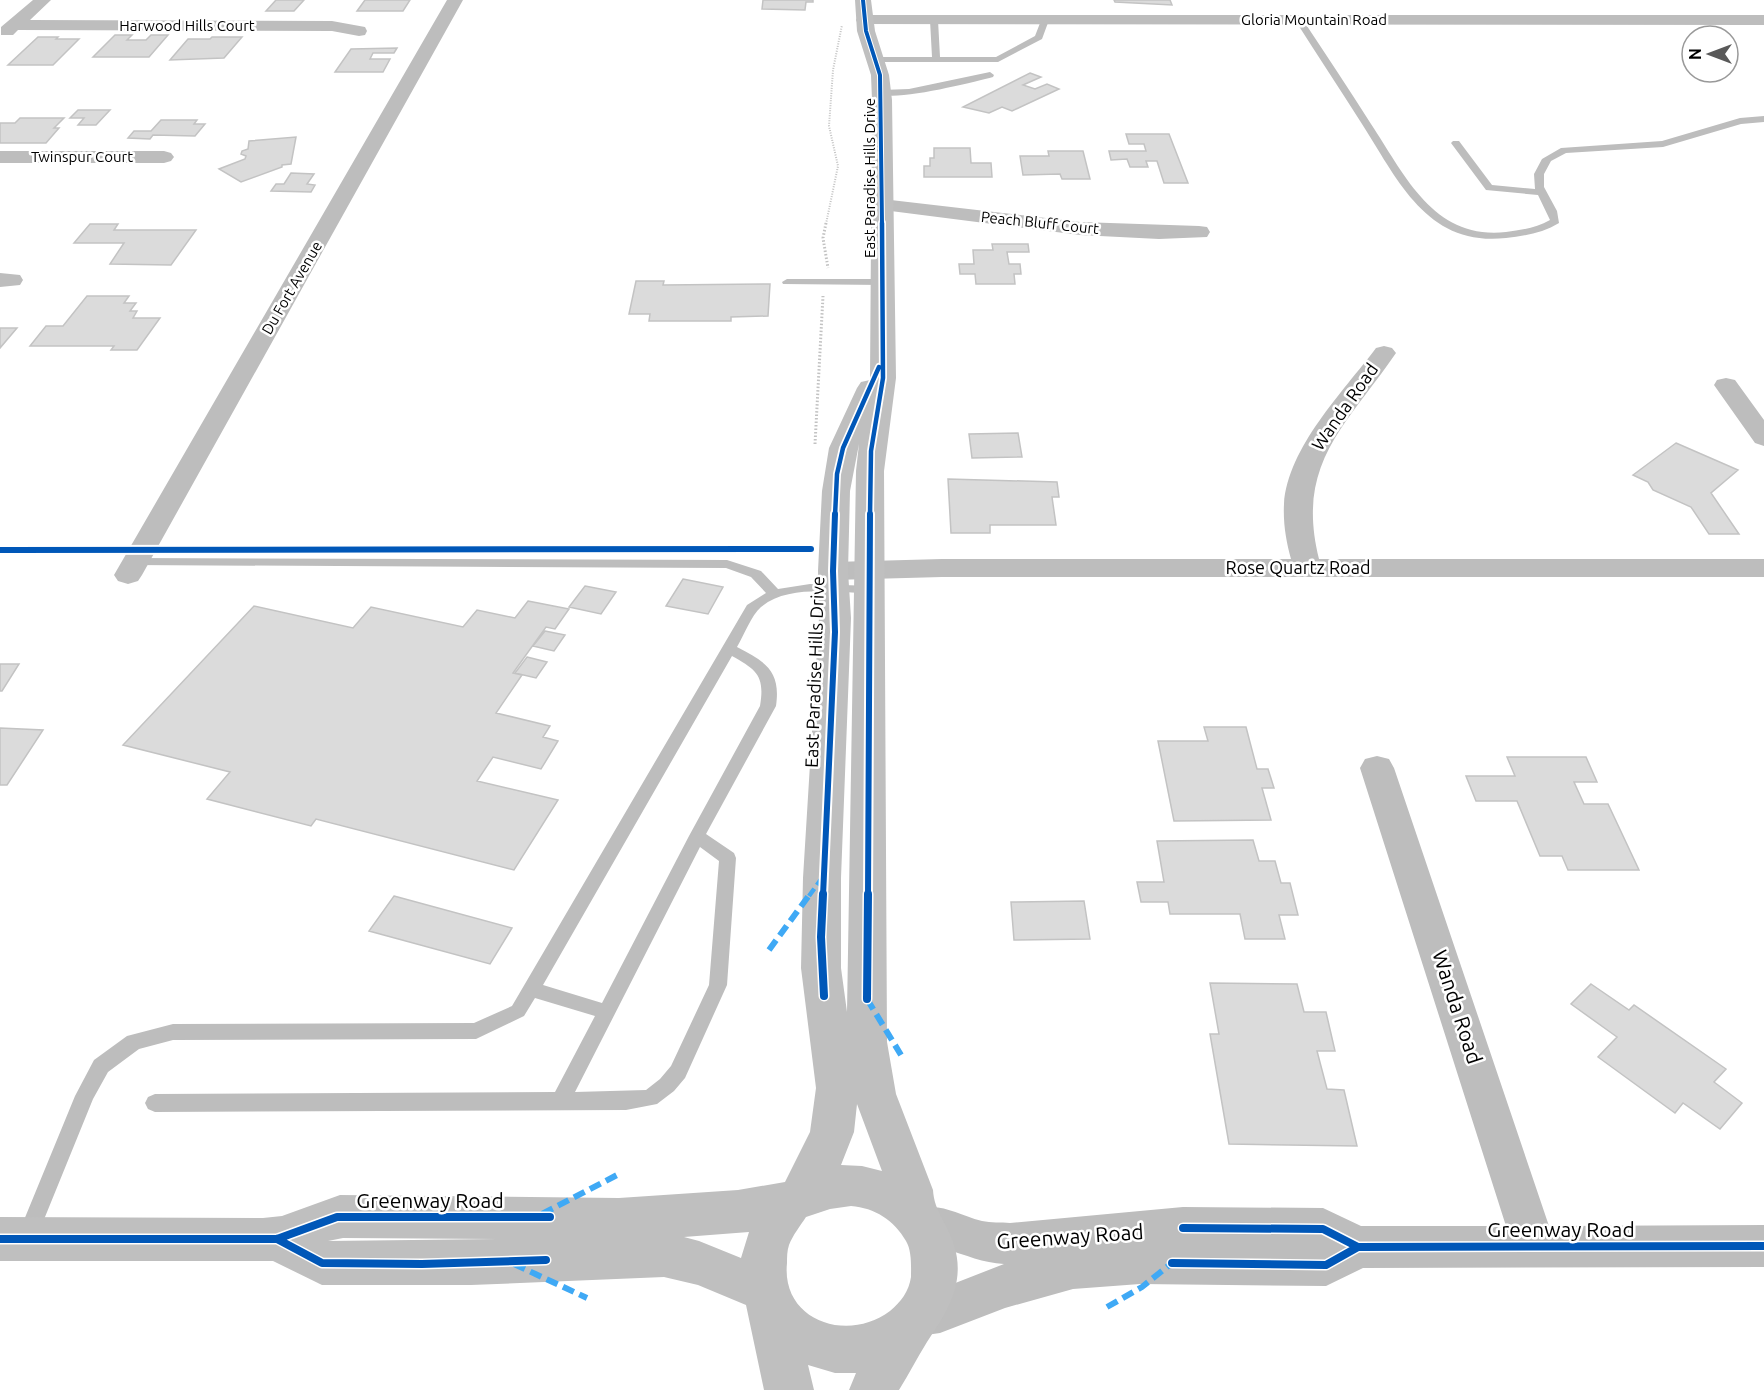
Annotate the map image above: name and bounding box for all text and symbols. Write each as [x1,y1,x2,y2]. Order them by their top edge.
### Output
street label: Gloria Mountain Road [1241,11,1387,28]
street label: Harwood Hills Court [119,17,255,34]
north arrow [1680,24,1740,84]
text: N [1686,48,1704,60]
street label: East Paradise Hills Drive [861,98,878,258]
street label: Twinspur Court [31,148,133,165]
street label: Peach Bluff Court [980,208,1100,237]
street label: Du Fort Avenue [258,238,325,337]
street label: Wanda Road [1307,359,1381,454]
street label: Rose Quartz Road [1226,557,1370,578]
street label: East Paradise Hills Drive [801,576,827,768]
street label: Wanda Road [1428,947,1488,1067]
street label: Greenway Road [356,1188,504,1212]
street label: Greenway Road [1487,1217,1635,1241]
street label: Greenway Road [996,1219,1144,1253]

